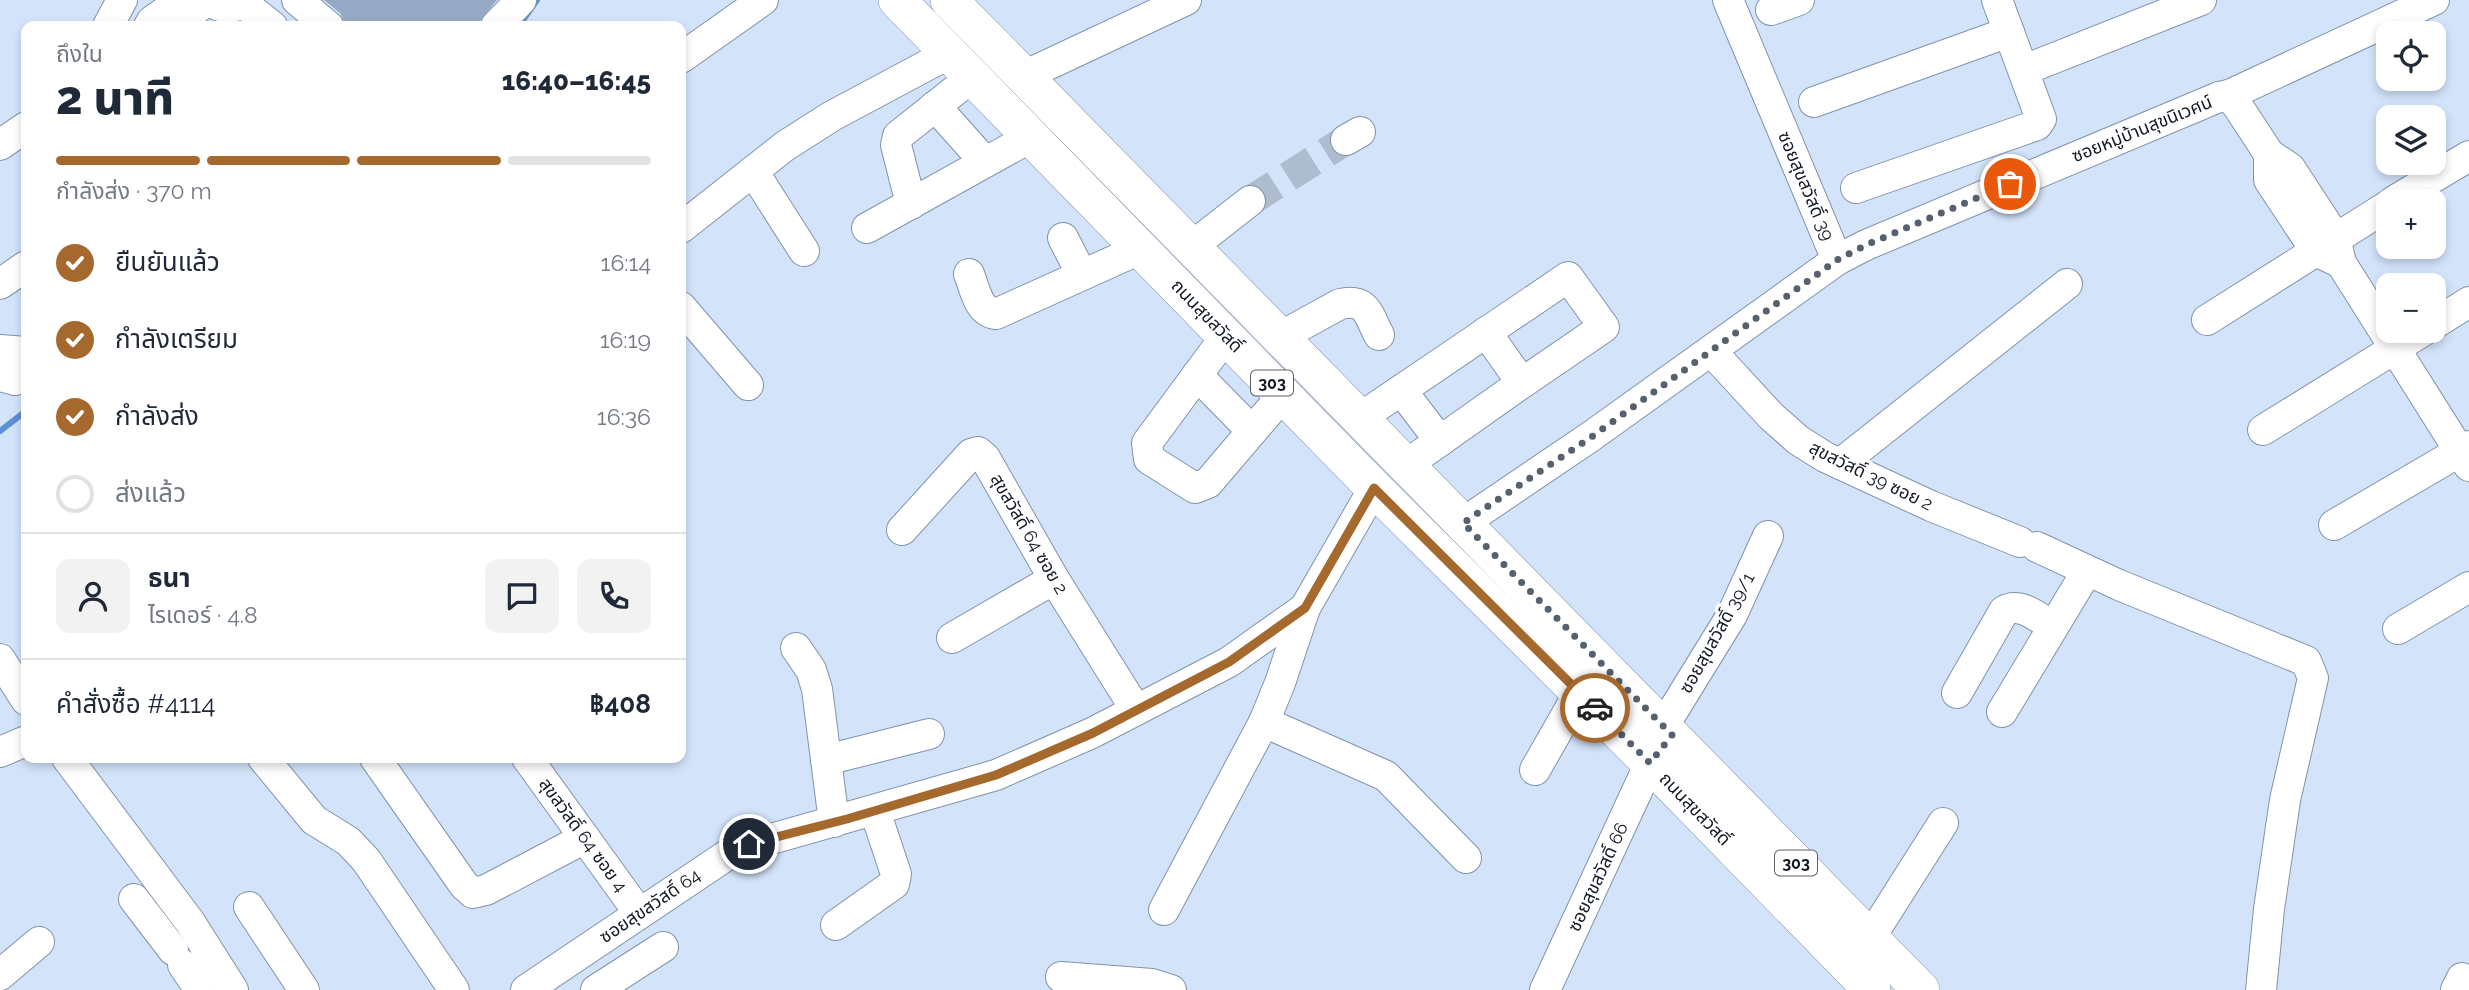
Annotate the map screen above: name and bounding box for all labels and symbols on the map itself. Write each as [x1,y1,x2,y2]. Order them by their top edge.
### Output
street label: ซอยหมู่บ้านสุขนิเวศน์ [2069,91,2216,168]
street label: ซอยสุขสวัสดิ์ 39 [1773,128,1839,244]
pin [1980,154,2040,214]
street label: ถนนสุขสวัสดิ์ [1167,275,1247,357]
road number: 303 [1251,370,1293,396]
street label: สุขสวัสดิ์ 39 ซอย 2 [1805,437,1937,515]
street label: สุขสวัสดิ์ 64 ซอย 2 [986,470,1072,598]
street label: ซอยสุขสวัสดิ์ 39/1 [1675,569,1759,697]
courier [1560,673,1630,743]
street label: ถนนสุขสวัสดิ์ [1655,768,1735,850]
street label: สุขสวัสดิ์ 64 ซอย 4 [534,774,632,897]
pin [719,814,779,874]
street label: ซอยสุขสวัสดิ์ 66 [1563,819,1633,935]
road number: 303 [1775,850,1817,876]
street label: ซอยสุขสวัสดิ์ 64 [595,864,705,948]

